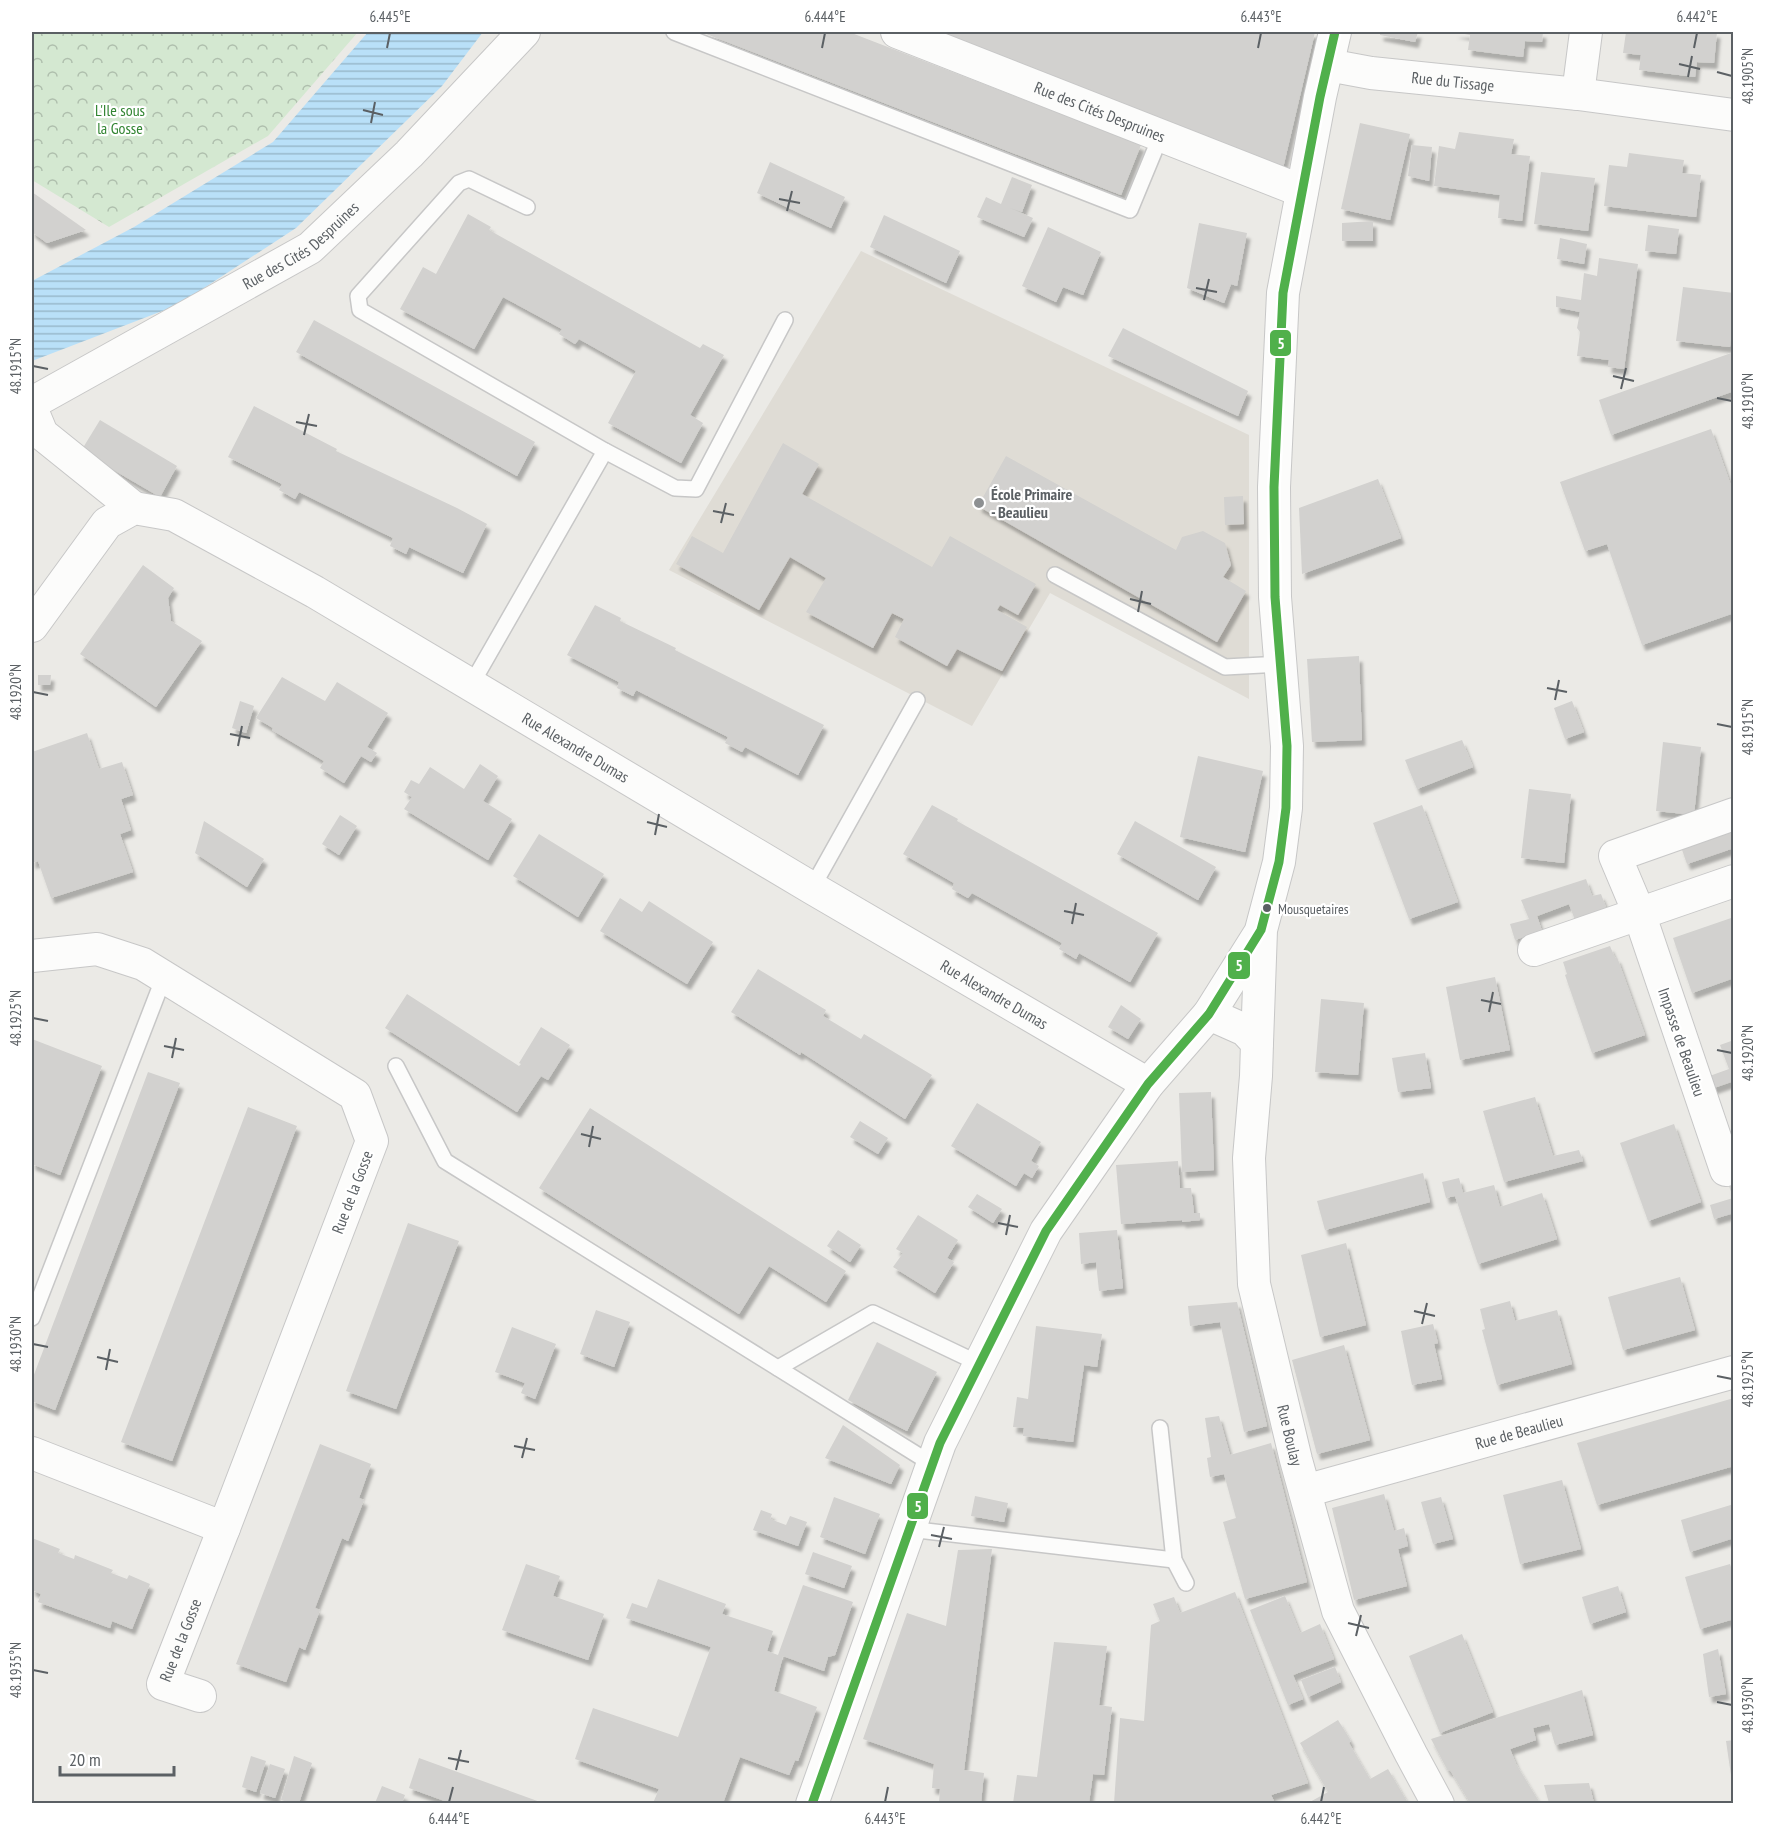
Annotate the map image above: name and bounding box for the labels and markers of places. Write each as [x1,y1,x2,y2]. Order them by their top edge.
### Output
place label: École Primaire - Beaulieu [991,484,1072,522]
marker: École Primaire - Beaulieu [972,496,986,510]
place label: Mousquetaires [1278,900,1349,918]
marker: Mousquetaires [1261,902,1273,914]

